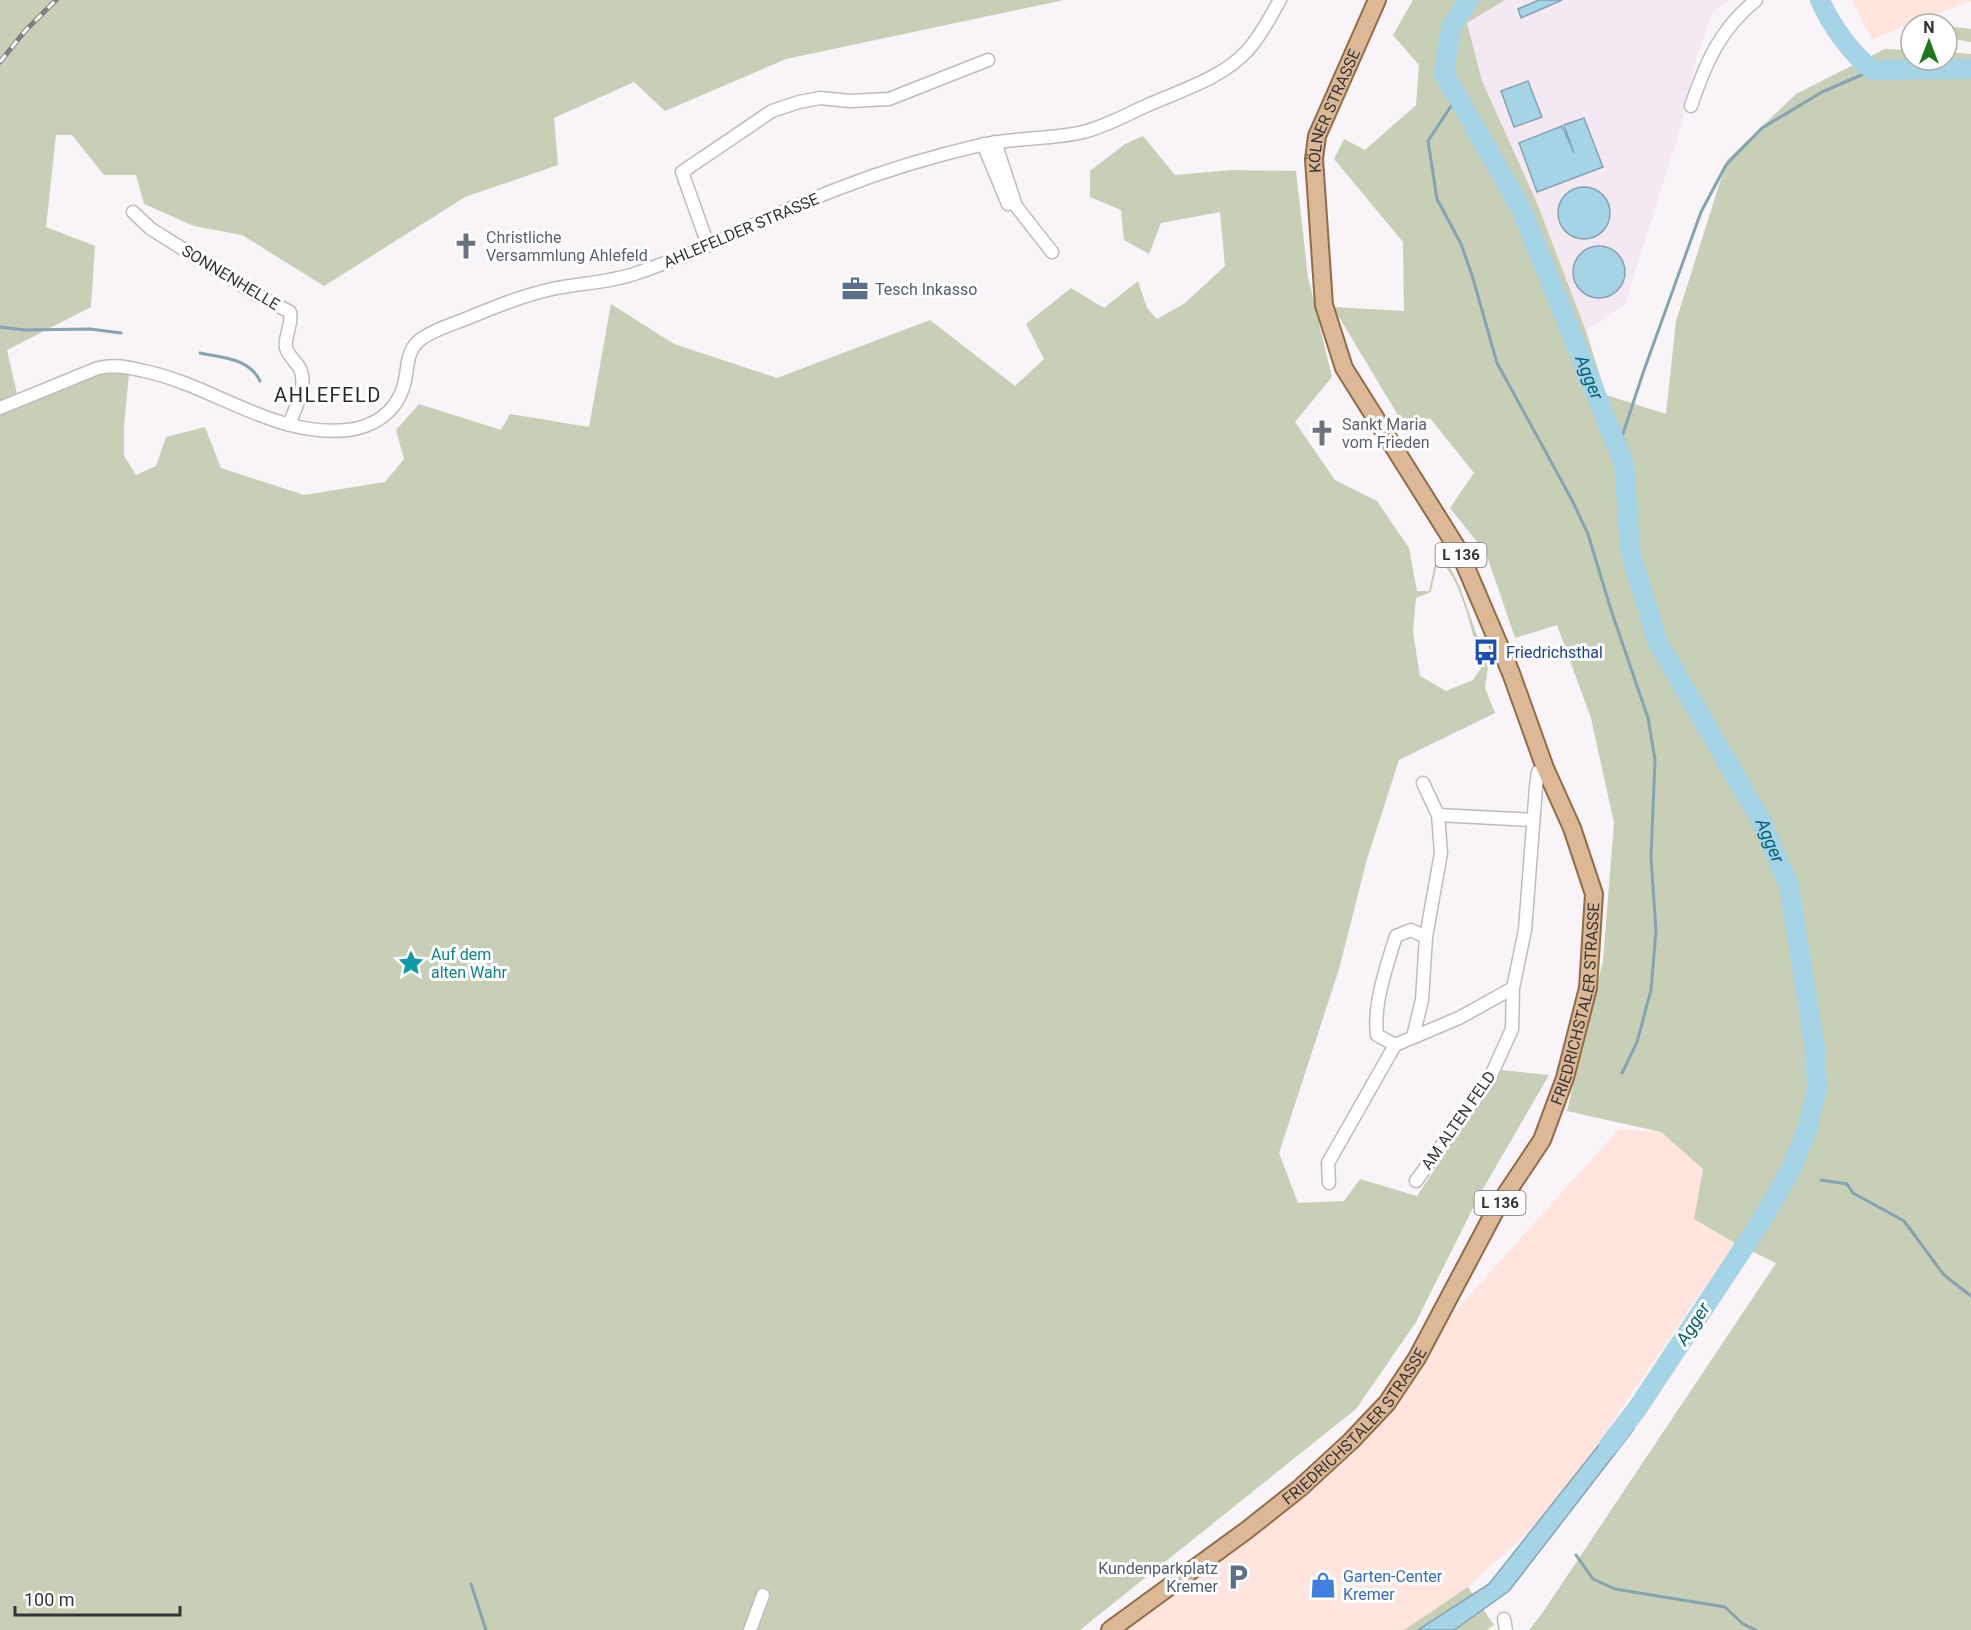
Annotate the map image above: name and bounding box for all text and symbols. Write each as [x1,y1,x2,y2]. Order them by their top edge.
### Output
north arrow [1899,12,1959,72]
text: N [1923,18,1935,37]
street label: KÖLNER STRASSE [1305,46,1364,173]
street label: AHLEFELDER STRASSE [661,189,822,272]
place label: Christliche Versammlung Ahlefeld [486,228,648,265]
church icon: Christliche Versammlung Ahlefeld [451,231,481,261]
street label: SONNENHELLE [178,241,283,314]
office icon: Tesch Inkasso [840,274,870,304]
place label: Tesch Inkasso [875,280,977,299]
water label: Agger [1571,351,1608,404]
district label: AHLEFELD [274,383,382,407]
place label: Sankt Maria vom Frieden [1342,415,1430,452]
church icon: Sankt Maria vom Frieden [1307,418,1337,448]
road number: L 136 [1436,543,1486,567]
bus stop icon: Friedrichsthal [1471,637,1501,667]
place label: Friedrichsthal [1506,643,1603,662]
water label: Agger [1751,814,1789,867]
street label: FRIEDRICHSTALER STRASSE [1547,902,1603,1108]
place label: Auf dem alten Wahr [431,945,508,982]
place icon: Auf dem alten Wahr [396,948,426,978]
street label: AM ALTEN FELD [1417,1067,1500,1173]
road number: L 136 [1474,1191,1526,1215]
water label: Agger [1671,1298,1715,1350]
street label: FRIEDRICHSTALER STRASSE [1278,1345,1431,1509]
place label: Kundenparkplatz Kremer [1098,1559,1219,1596]
parking icon: Kundenparkplatz Kremer [1223,1562,1253,1592]
place label: Garten-Center Kremer [1343,1567,1443,1604]
shop icon: Garten-Center Kremer [1308,1570,1338,1600]
scale bar [15,1579,180,1617]
text: 100 m [24,1589,75,1610]

